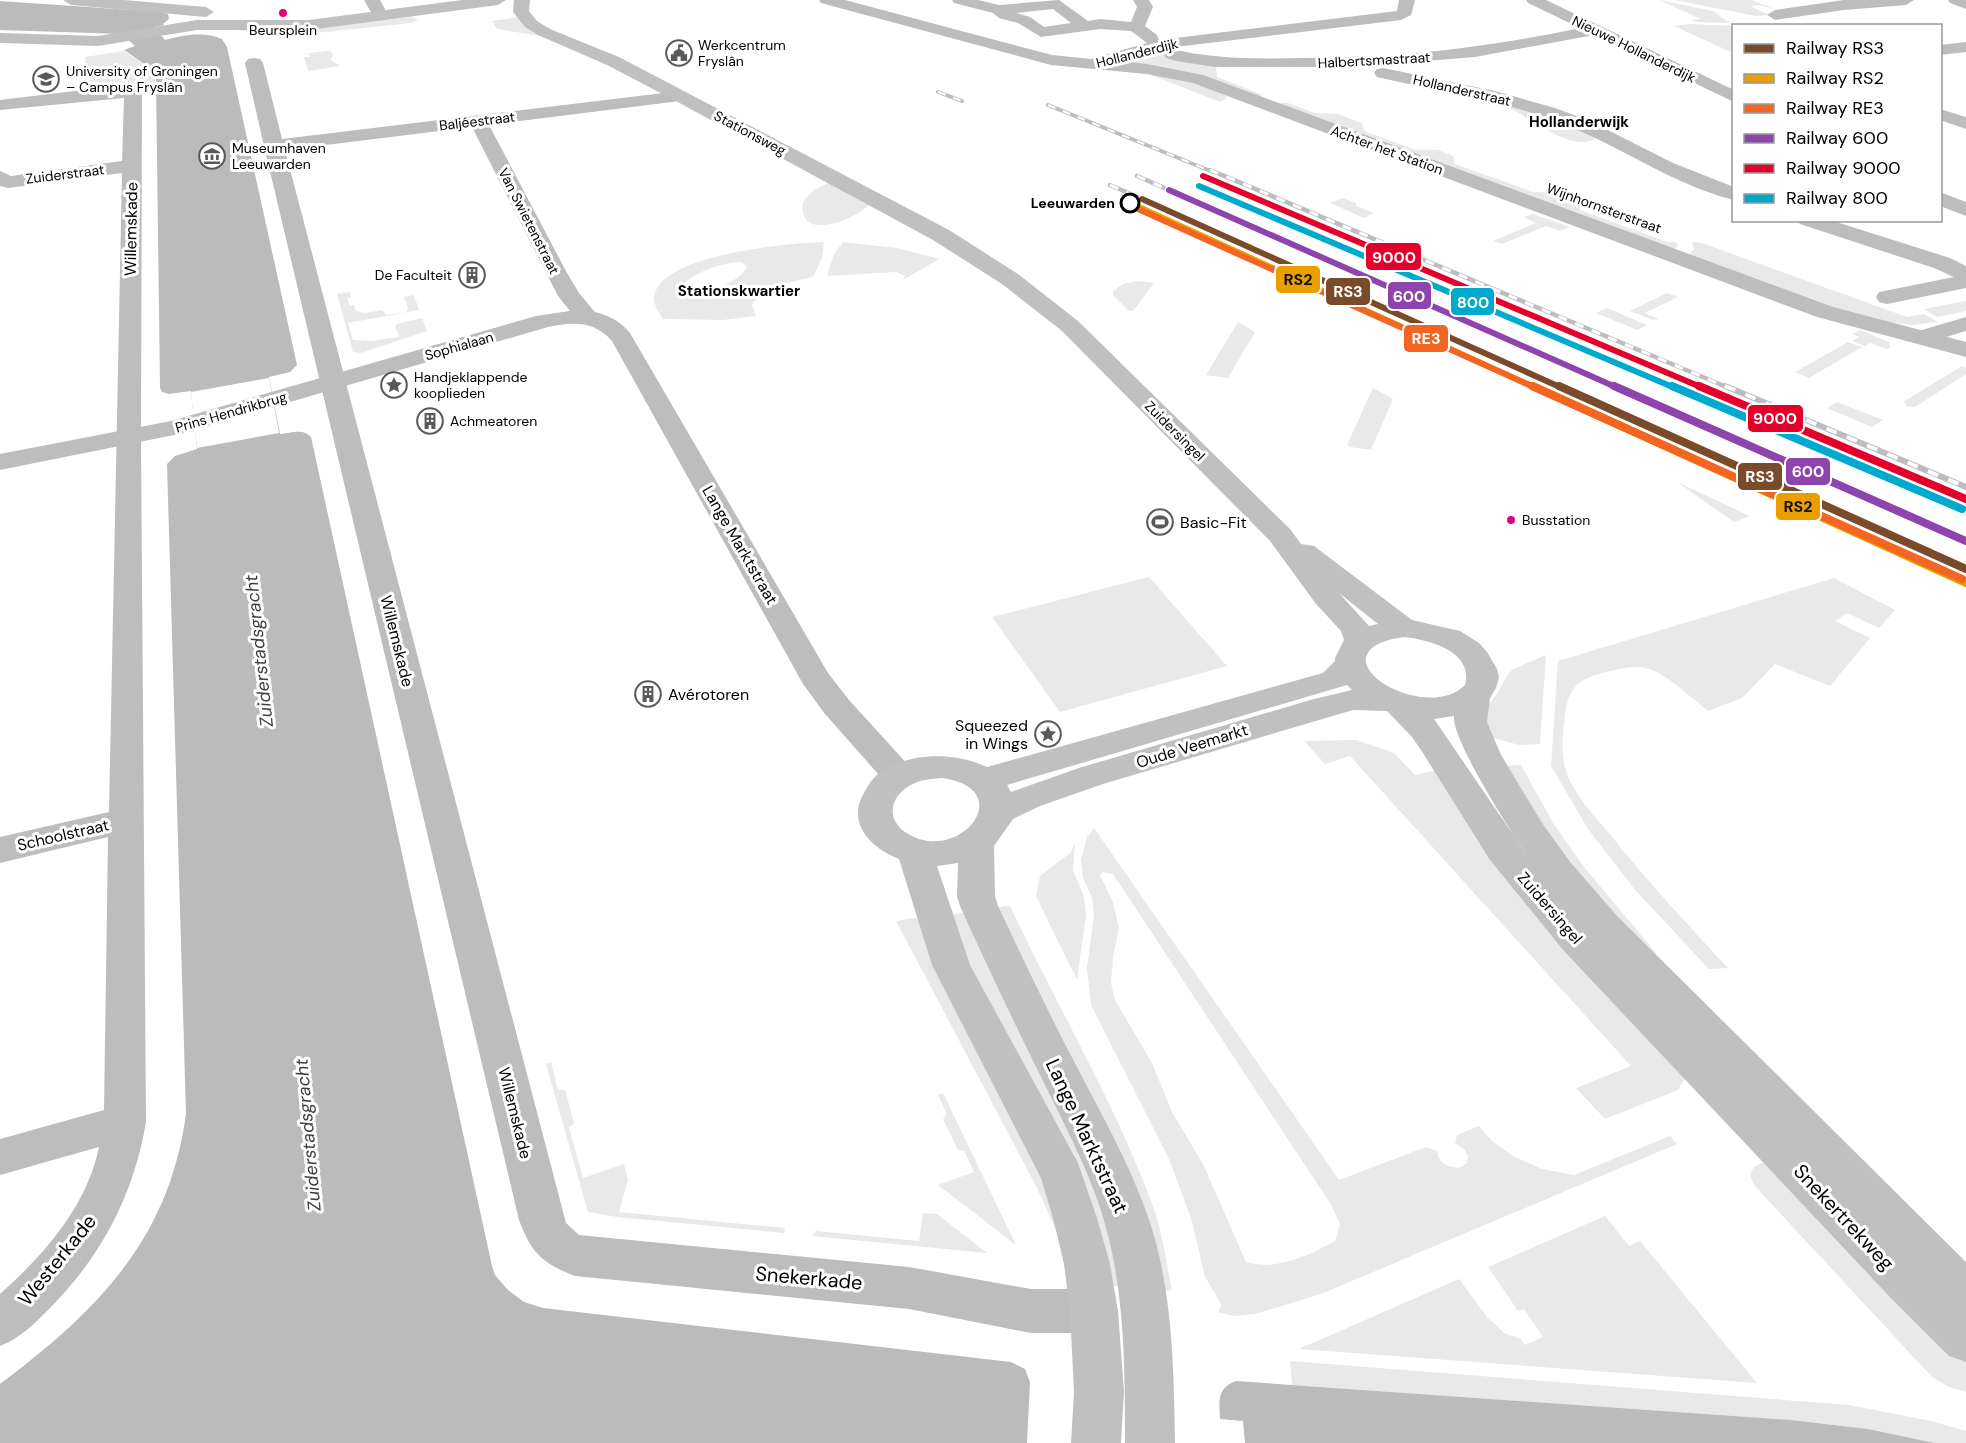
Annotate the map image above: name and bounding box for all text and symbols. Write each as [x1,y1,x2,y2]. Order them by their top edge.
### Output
marker: Beursplein [277,7,289,19]
street label: Nieuwe Hollanderdijk [1569,11,1699,87]
place label: Beursplein [249,21,317,39]
legend [1732,24,1942,222]
street label: Hollanderdijk [1094,34,1180,72]
place label: Werkcentrum Fryslân [698,36,786,70]
text: Railway RS3 [1786,36,1884,60]
public building icon: Werkcentrum Fryslân [664,38,694,68]
street label: Halbertsmastraat [1317,48,1431,72]
place label: University of Groningen – Campus Fryslân [66,62,218,96]
school or university icon: University of Groningen – Campus Fryslân [31,64,61,94]
text: Railway RS2 [1786,66,1884,90]
street label: Hollanderstraat [1411,70,1513,110]
text: Railway RE3 [1786,96,1884,120]
street label: Stationsweg [711,106,789,160]
street label: Baljéestraat [438,107,516,135]
district label: Hollanderwijk [1529,112,1629,132]
street label: Achter het Station [1328,121,1446,179]
text: Railway 600 [1786,126,1888,150]
place label: Museumhaven Leeuwarden [232,139,326,173]
museum icon: Museumhaven Leeuwarden [197,141,227,171]
text: Railway 9000 [1786,156,1901,180]
street label: Zuiderstraat [25,160,105,188]
street label: Van Swietenstraat [494,165,564,277]
street label: Wijnhornsterstraat [1544,179,1664,237]
street label: Willemskade [120,182,142,276]
text: Railway 800 [1786,186,1888,210]
marker: Leeuwarden [1120,193,1140,213]
place label: Leeuwarden [1031,194,1115,212]
line badge: 9000 [1365,242,1422,271]
text: 9000 [1372,247,1416,268]
building icon: De Faculteit [457,260,487,290]
line badge: RS2 [1275,265,1321,294]
place label: De Faculteit [375,266,452,284]
text: RS2 [1284,269,1313,290]
line badge: RS3 [1325,277,1371,306]
district label: Stationskwartier [678,281,800,301]
text: RS3 [1333,281,1363,302]
line badge: 600 [1387,281,1432,310]
text: 600 [1393,286,1425,307]
line badge: 800 [1450,287,1495,316]
text: 800 [1457,292,1489,313]
line badge: RE3 [1403,324,1449,353]
street label: Sophialaan [423,328,495,364]
text: RE3 [1411,328,1441,349]
place label: Handjeklappende kooplieden [414,368,527,402]
place icon: Handjeklappende kooplieden [379,370,409,400]
street label: Prins Hendrikbrug [173,387,289,437]
street label: Zuidersingel [1141,397,1209,465]
line badge: 9000 [1747,404,1804,433]
building icon: Achmeatoren [415,406,445,436]
text: 9000 [1753,408,1797,429]
place label: Achmeatoren [450,412,537,430]
line badge: 600 [1785,457,1831,486]
text: 600 [1792,461,1824,482]
line badge: RS3 [1737,462,1783,491]
text: RS3 [1745,466,1775,487]
street label: Lange Marktstraat [697,482,783,608]
line badge: RS2 [1775,492,1821,521]
text: RS2 [1784,496,1813,517]
sports icon: Basic-Fit [1145,507,1175,537]
place label: Busstation [1522,511,1590,529]
place label: Basic-Fit [1180,512,1247,533]
marker: Busstation [1505,514,1517,526]
water label: Zuiderstadsgracht [239,573,279,728]
street label: Willemskade [375,593,419,689]
building icon: Avérotoren [633,679,663,709]
place label: Avérotoren [668,684,749,705]
place label: Squeezed in Wings [955,715,1028,754]
place icon: Squeezed in Wings [1033,719,1063,749]
street label: Oude Veemarkt [1133,719,1251,773]
street label: Schoolstraat [15,814,111,856]
street label: Zuidersingel [1513,868,1587,948]
street label: Lange Marktstraat [1040,1055,1134,1218]
water label: Zuiderstadsgracht [289,1057,327,1212]
street label: Willemskade [493,1065,537,1161]
street label: Snekertrekweg [1788,1158,1900,1276]
street label: Westerkade [12,1209,102,1311]
street label: Snekerkade [754,1260,864,1296]

